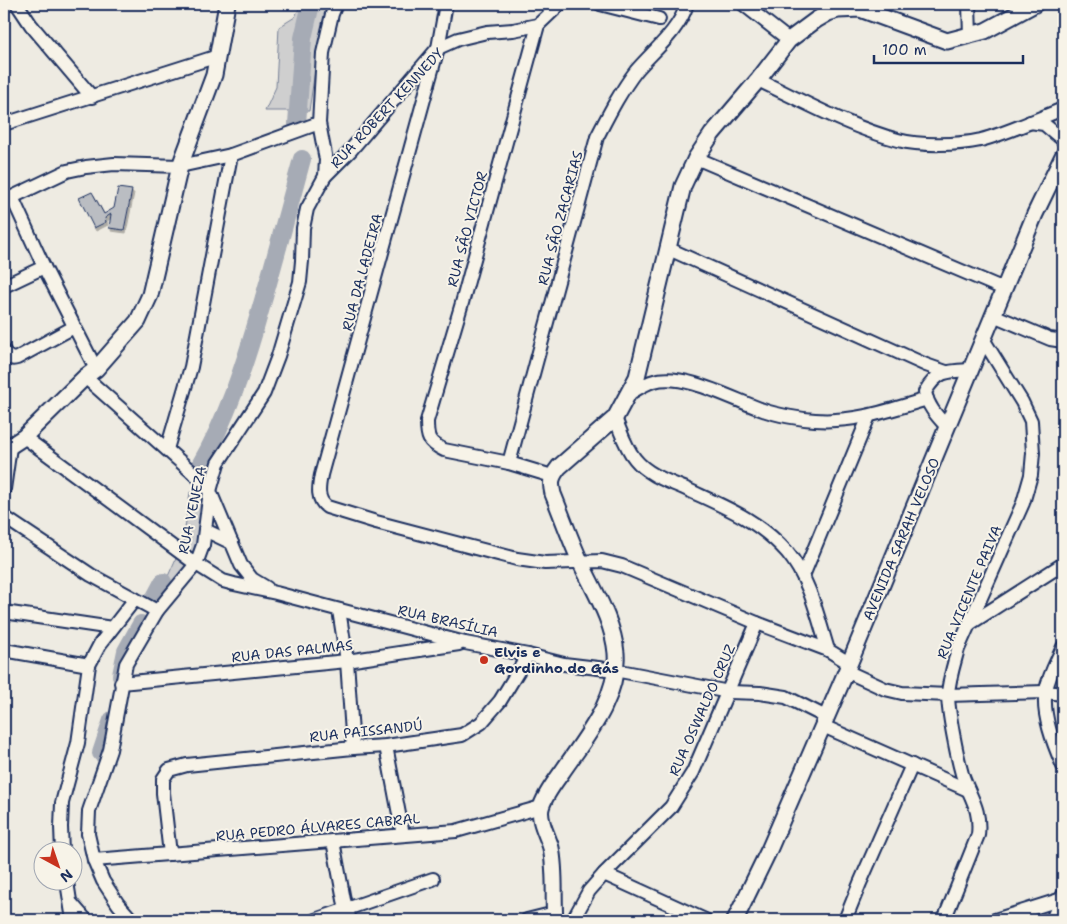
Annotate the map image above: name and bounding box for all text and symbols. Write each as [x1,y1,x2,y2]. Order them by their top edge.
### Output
scale bar [874,32,1023,64]
text: 100 m [882,40,927,60]
street label: RUA ROBERT KENNEDY [327,44,448,172]
street label: RUA SÃO ZACARIAS [532,148,587,287]
street label: RUA SÃO VICTOR [442,169,491,289]
street label: RUA DA LADEIRA [338,211,386,333]
street label: AVENIDA SARAH VELOSO [859,455,943,623]
street label: RUA VENEZA [174,464,210,556]
street label: RUA VICENTE PAIVA [933,522,1005,662]
street label: RUA BRASÍLIA [396,601,500,641]
street label: RUA DAS PALMAS [230,636,354,666]
street label: RUA OSWALDO CRUZ [665,641,739,779]
place label: Elvis e Gordinho do Gás [494,643,619,677]
marker: Elvis e Gordinho do Gás [478,654,490,666]
street label: RUA PAISSANDÚ [309,716,423,746]
street label: RUA PEDRO ÁLVARES CABRAL [215,809,421,845]
north arrow [32,842,82,892]
text: N [56,865,76,886]

